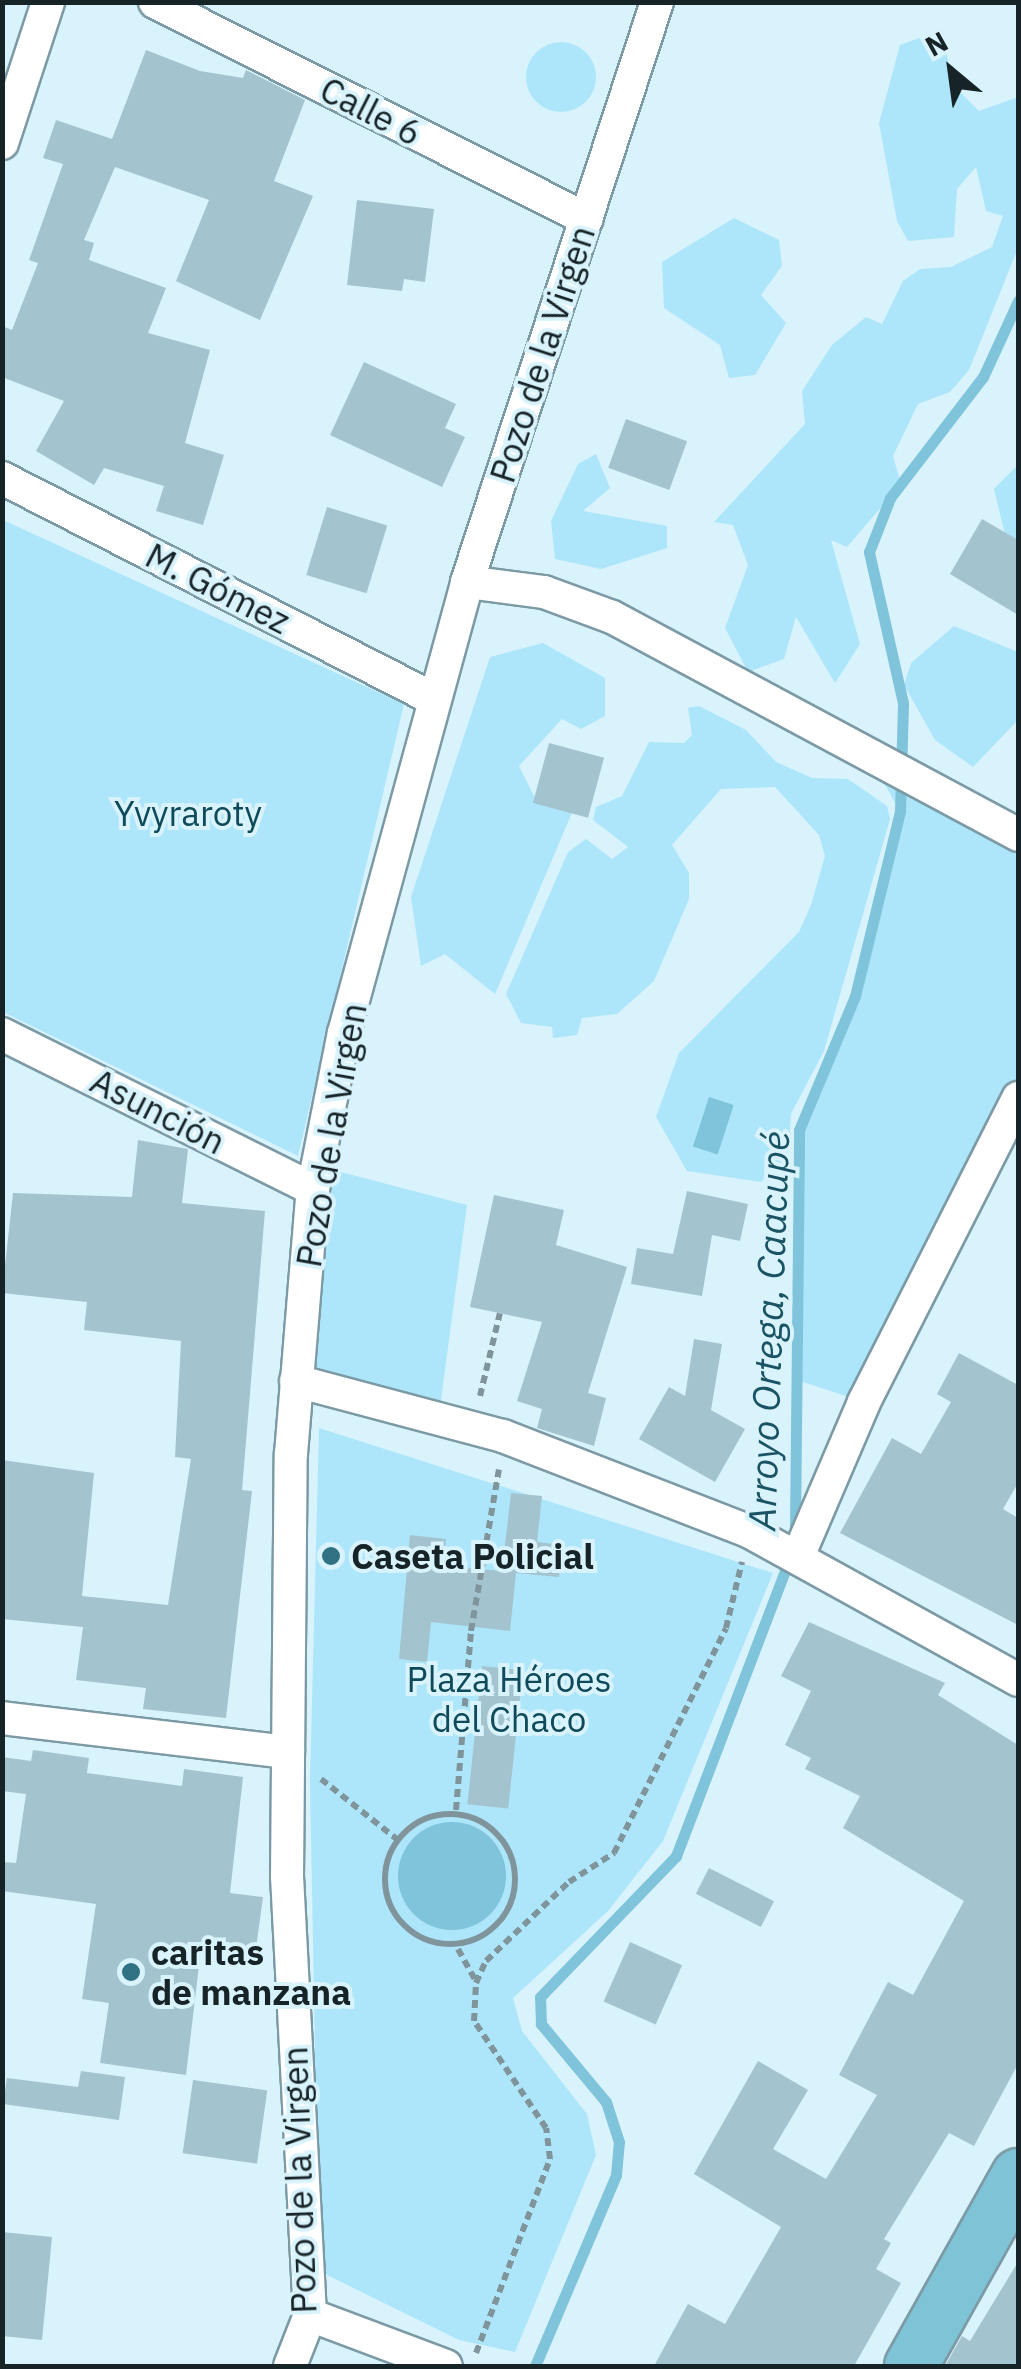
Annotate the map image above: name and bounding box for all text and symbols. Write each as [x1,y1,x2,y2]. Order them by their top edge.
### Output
north arrow [901,20,1001,120]
text: N [918,22,954,64]
street label: Calle 6 [313,68,429,154]
street label: Pozo de la Virgen [481,220,603,488]
street label: M. Gómez [139,534,297,642]
park label: Yvyraroty [114,792,262,834]
street label: Pozo de la Virgen [287,1000,375,1270]
street label: Asunción [84,1059,232,1163]
water label: Arroyo Ortega, Caacupé [738,1131,798,1531]
place label: Caseta Policial [351,1535,594,1577]
marker: Caseta Policial [320,1545,342,1567]
park label: Plaza Héroes del Chaco [406,1658,612,1740]
place label: caritas de manzana [151,1931,351,2013]
marker: caritas de manzana [120,1961,142,1983]
street label: Pozo de la Virgen [273,2046,325,2314]

